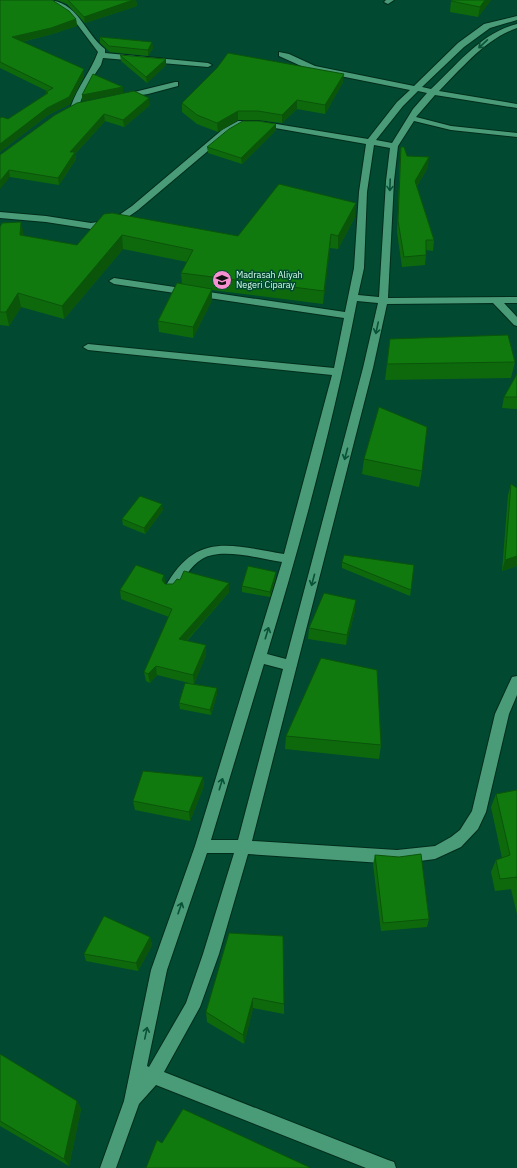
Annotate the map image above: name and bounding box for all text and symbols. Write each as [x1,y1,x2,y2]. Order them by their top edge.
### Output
one-way arrow [478,40,488,49]
one-way arrow [386,178,393,191]
school or university icon: Madrasah Aliyah Negeri Ciparay [211,269,233,291]
place label: Madrasah Aliyah Negeri Ciparay [236,269,303,290]
one-way arrow [372,321,380,334]
one-way arrow [341,447,349,460]
one-way arrow [309,573,316,586]
one-way arrow [264,627,271,640]
one-way arrow [218,778,225,791]
one-way arrow [177,901,184,914]
one-way arrow [143,1027,151,1040]

